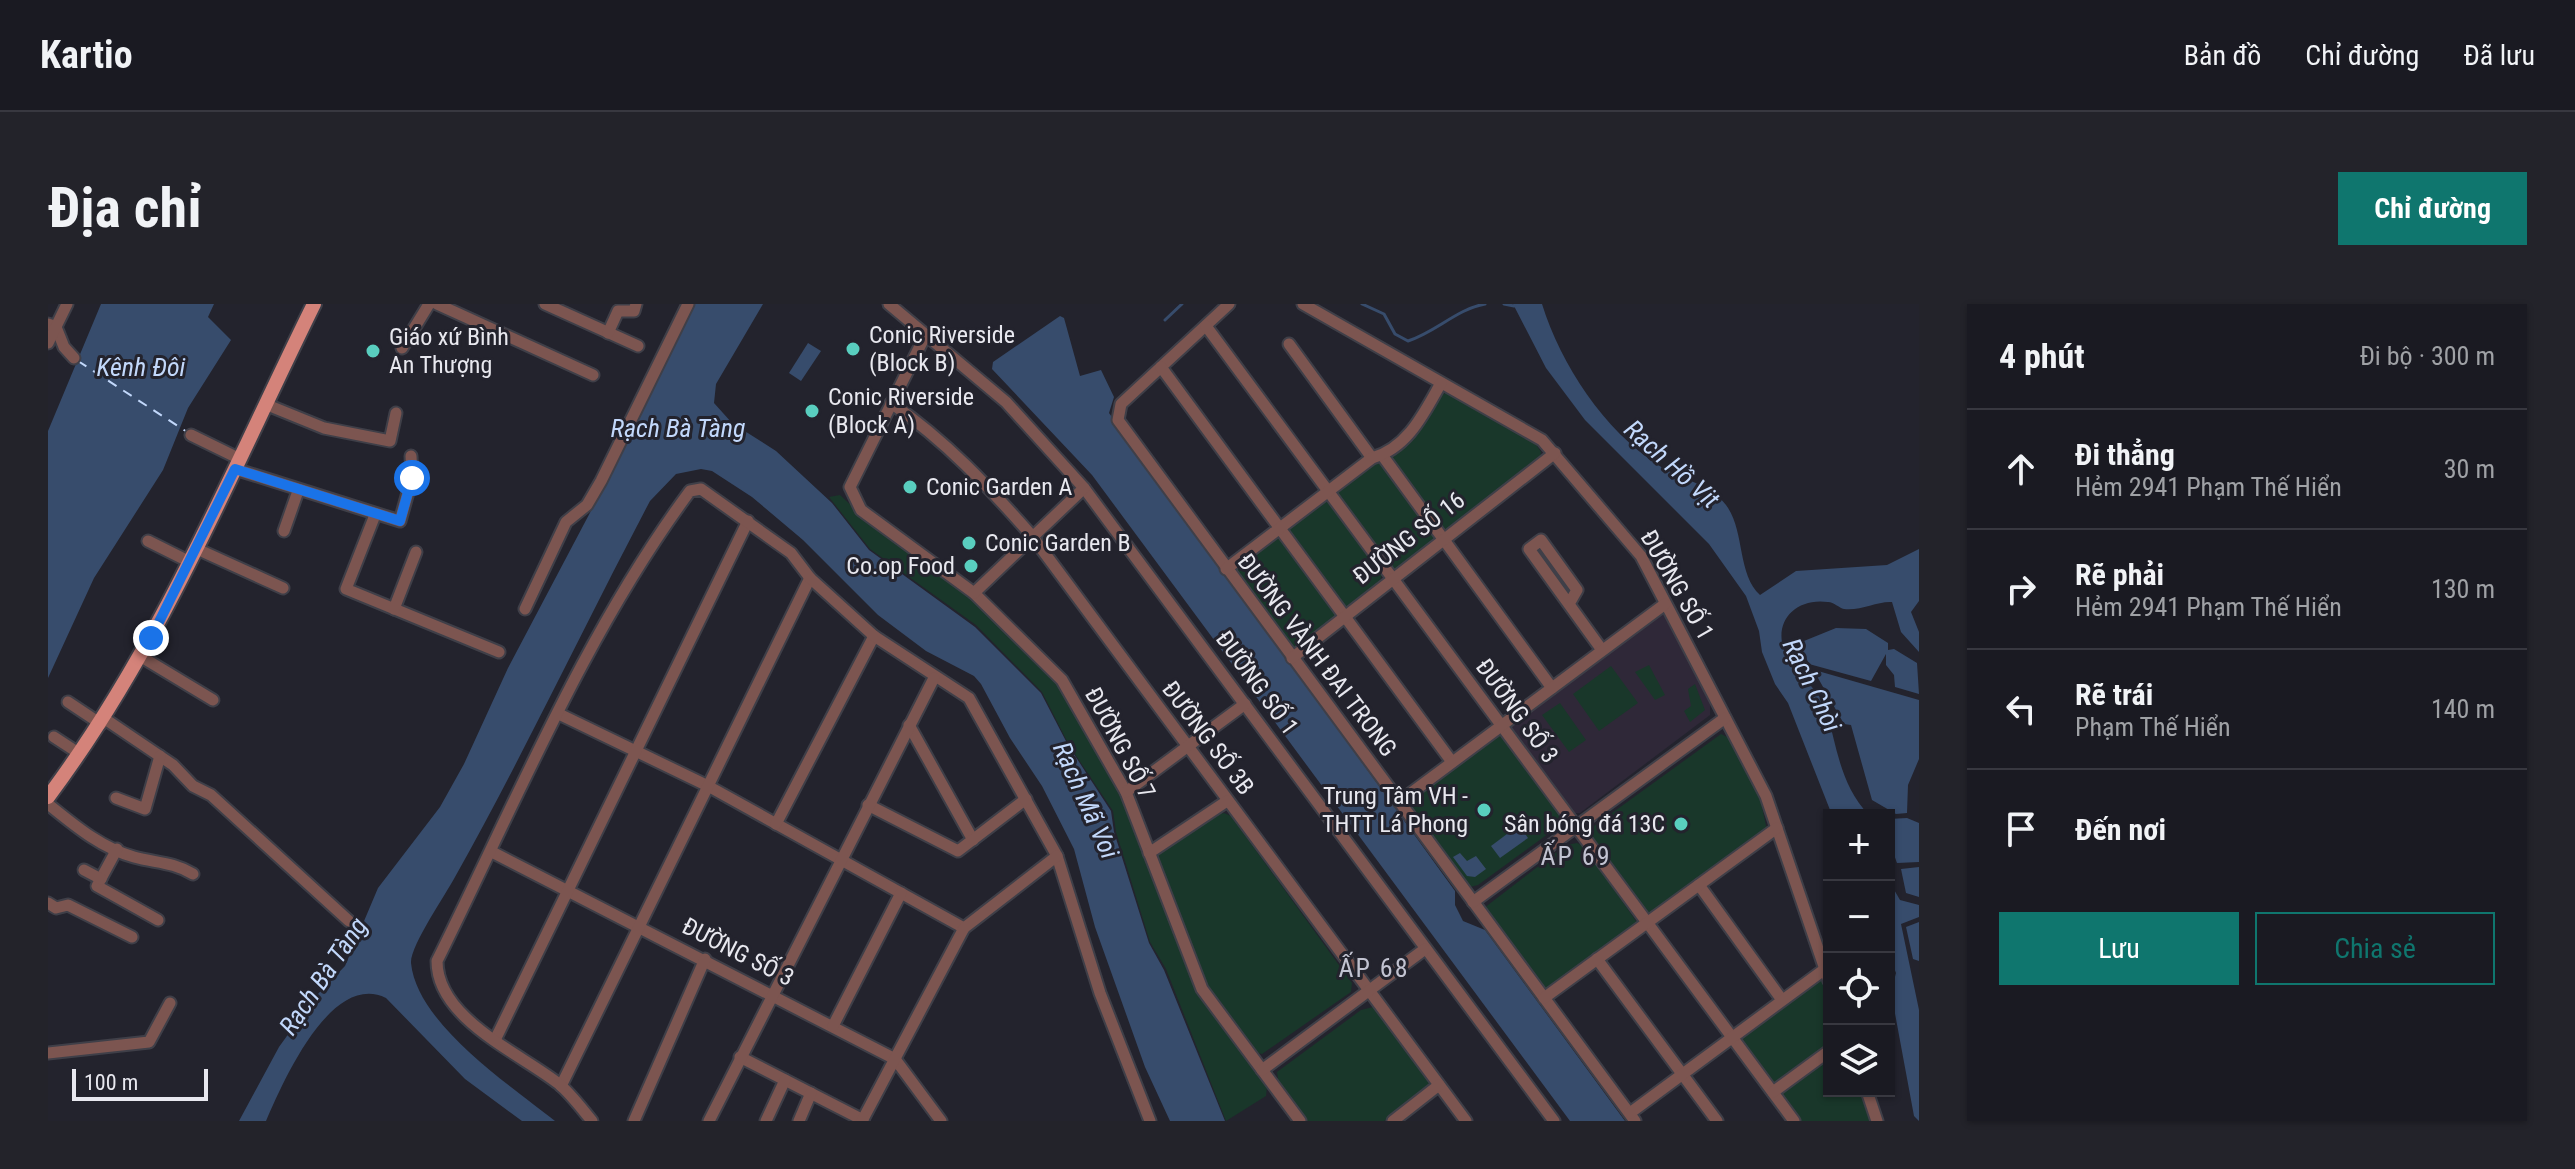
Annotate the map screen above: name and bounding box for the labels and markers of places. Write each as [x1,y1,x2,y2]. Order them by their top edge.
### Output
place label: Conic Riverside (Block B) [869,321,1015,377]
place label: Giáo xứ Bình An Thượng [389,323,509,379]
marker: Conic Riverside (Block B) [844,340,862,358]
marker: Giáo xứ Bình An Thượng [364,342,382,360]
place label: Conic Riverside (Block A) [828,383,974,439]
marker: Conic Riverside (Block A) [803,402,821,420]
place label: Conic Garden A [926,473,1072,501]
marker: Conic Garden A [901,478,919,496]
place label: Conic Garden B [985,529,1131,557]
marker: Conic Garden B [960,534,978,552]
place label: Co.op Food [846,552,955,580]
marker: Co.op Food [962,557,980,575]
place label: Trung Tâm VH - THTT Lá Phong [1322,782,1468,838]
marker: Trung Tâm VH - THTT Lá Phong [1475,801,1493,819]
place label: Sân bóng đá 13C [1504,810,1665,838]
marker: Sân bóng đá 13C [1672,815,1690,833]

